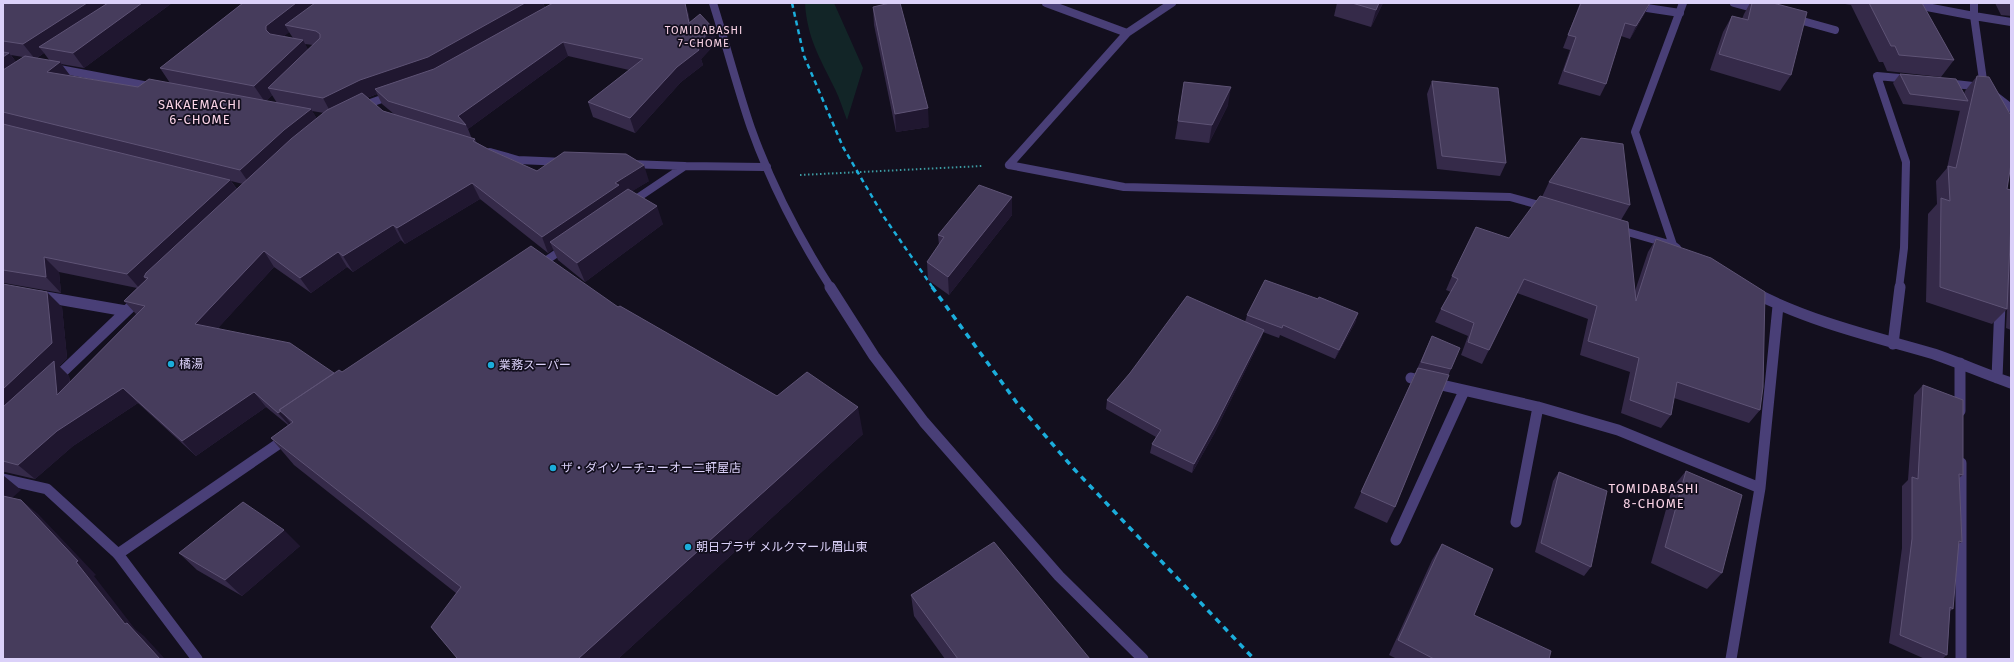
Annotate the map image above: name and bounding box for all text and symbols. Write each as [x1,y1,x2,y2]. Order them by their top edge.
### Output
district label: TOMIDABASHI 7-CHOME [665,24,743,50]
district label: SAKAEMACHI 6-CHOME [158,97,242,127]
place label: 橘湯 [179,357,203,371]
place label: 業務スーパー [499,358,571,372]
marker: 橘湯 [166,359,176,369]
marker: 業務スーパー [486,360,496,370]
place label: ザ・ダイソーチューオー二軒屋店 [561,461,741,475]
marker: ザ・ダイソーチューオー二軒屋店 [548,463,558,473]
district label: TOMIDABASHI 8-CHOME [1609,481,1699,511]
place label: 朝日プラザ メルクマール眉山東 [696,540,867,554]
marker: 朝日プラザ メルクマール眉山東 [683,542,693,552]

